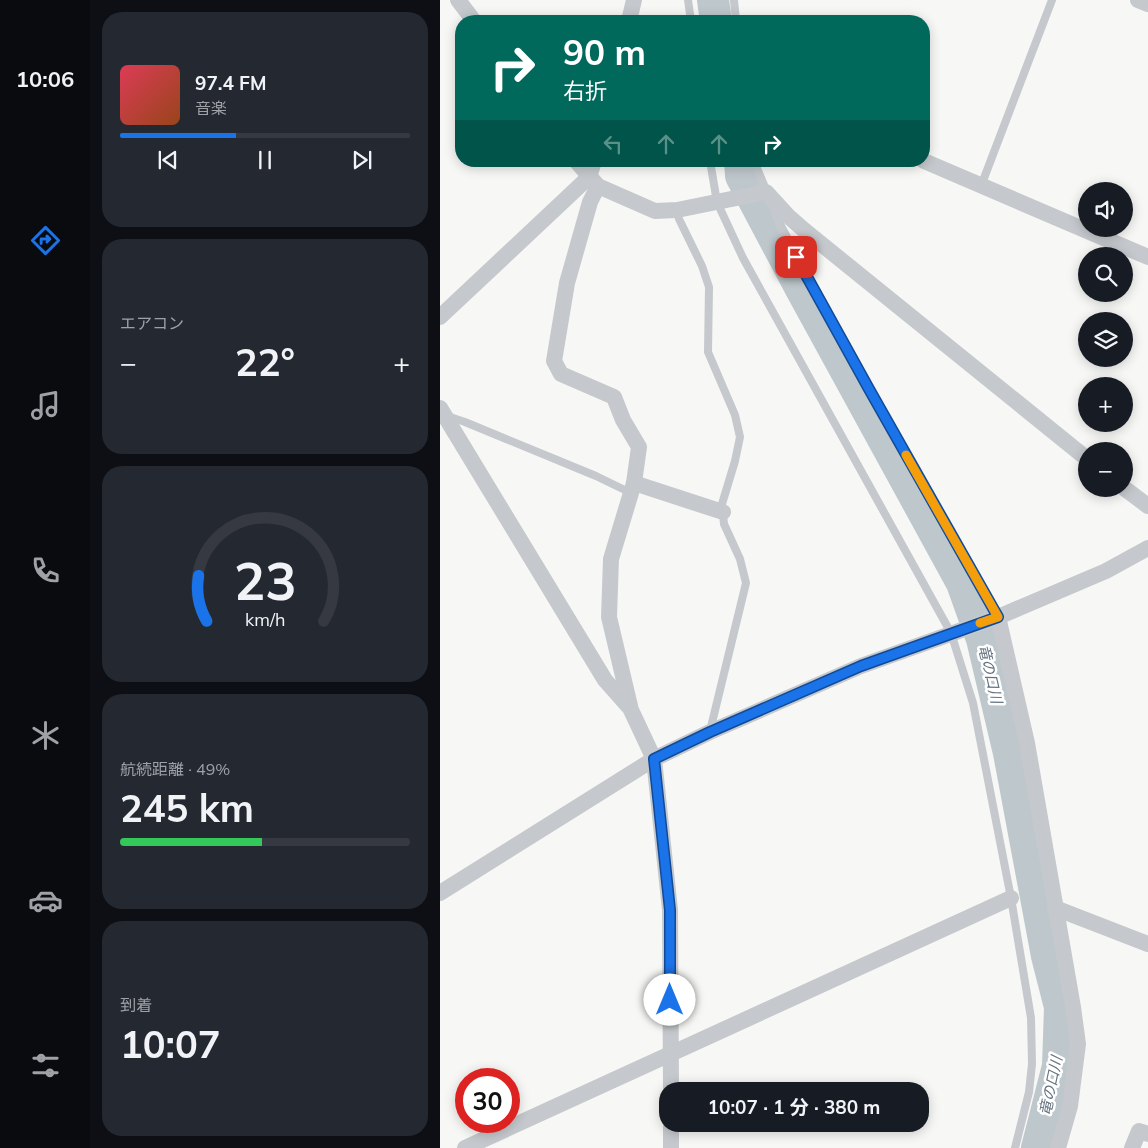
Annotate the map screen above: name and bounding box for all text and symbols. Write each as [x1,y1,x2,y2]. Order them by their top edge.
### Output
text: 90 m [563,30,646,74]
icon: right [480,35,545,100]
text: 10:06 [16,65,74,93]
text: 97.4 FM [195,71,267,95]
text: 右折 [563,77,607,105]
text: 音楽 [195,98,227,118]
icon: left [599,130,627,158]
icon: ahead [652,130,680,158]
icon: ahead [705,130,733,158]
icon: right [758,130,786,158]
icon: previous [154,146,182,174]
icon: pause [251,146,279,174]
icon: next [348,146,376,174]
map controls [1078,182,1133,497]
button: sound [1078,182,1133,237]
icon: directions [28,223,63,258]
pin [775,236,817,278]
icon: arrive [782,243,810,271]
button: search [1078,247,1133,302]
button: layers [1078,312,1133,367]
text: エアコン [120,313,184,333]
text: 22° [235,338,295,386]
text: − [120,345,137,380]
text: + [393,345,410,380]
button: + [1078,377,1133,432]
icon: music [28,388,63,423]
button: − [1078,442,1133,497]
text: 23 [234,548,296,613]
icon: phone [28,553,63,588]
text: km/h [245,608,285,630]
water label: 竜の口川 [974,643,1007,707]
icon: climate [28,718,63,753]
text: 航続距離 · 49% [120,759,230,779]
text: 245 km [120,784,254,832]
icon: car [28,883,63,918]
position arrow [643,973,695,1025]
text: 到着 [120,995,152,1015]
text: 10:07 [120,1020,221,1068]
icon: filters [28,1048,63,1083]
water label: 竜の口川 [1035,1053,1066,1117]
speed limit sign: 30 [455,1068,520,1133]
text: 10:07 · 1 分 · 380 m [708,1095,880,1119]

